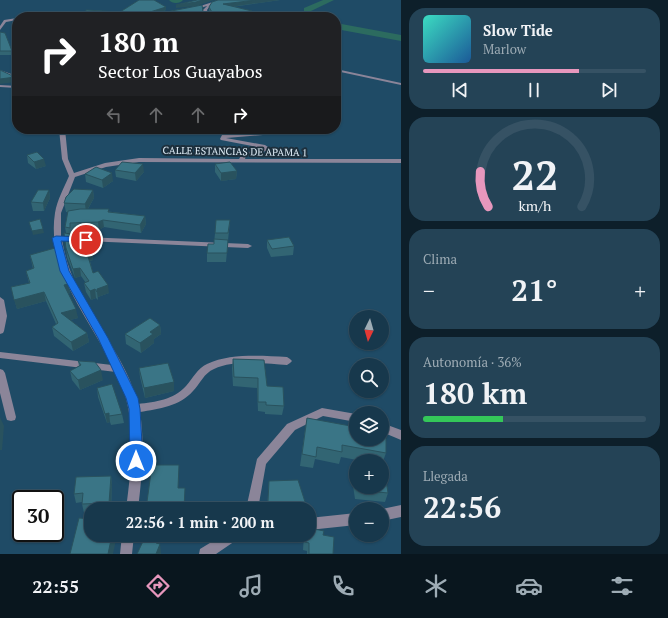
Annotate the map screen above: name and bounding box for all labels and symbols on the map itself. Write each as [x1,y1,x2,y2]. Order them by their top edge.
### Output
street label: CALLE ESTANCIAS DE APAMA 1 [163,144,307,159]
pin [69,223,103,257]
north arrow [349,310,389,350]
position arrow [115,440,157,482]
speed limit sign: 30 [12,490,64,542]

